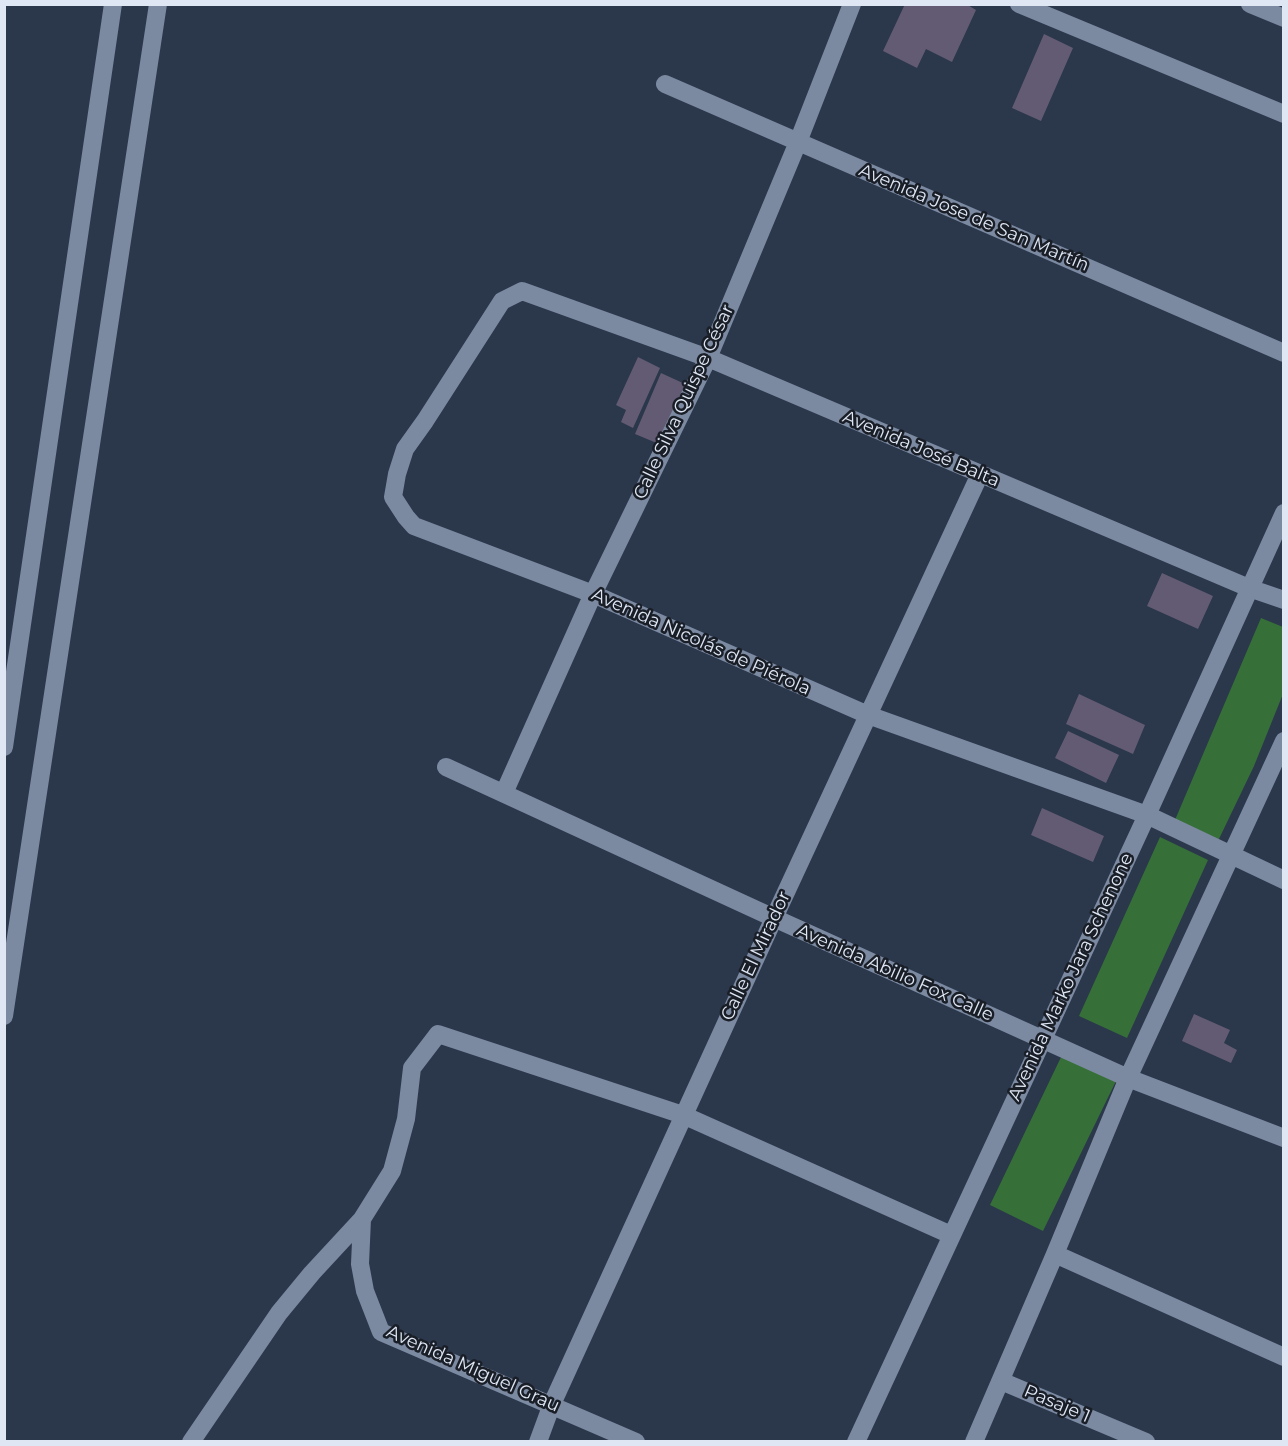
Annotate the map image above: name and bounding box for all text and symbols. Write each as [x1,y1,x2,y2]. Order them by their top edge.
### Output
street label: Avenida Jose de San Martín [856,160,1092,276]
street label: Calle Silva Quispe César [629,301,739,503]
street label: Avenida José Balta [839,406,1003,492]
street label: Avenida Nicolás de Piérola [588,584,814,700]
street label: Avenida Marko Jara Schenone [1004,850,1138,1104]
street label: Calle El Mirador [717,888,795,1024]
street label: Avenida Abilio Fox Calle [793,920,997,1026]
street label: Avenida Miguel Grau [383,1321,563,1417]
street label: Pasaje 1 [1021,1380,1093,1428]

